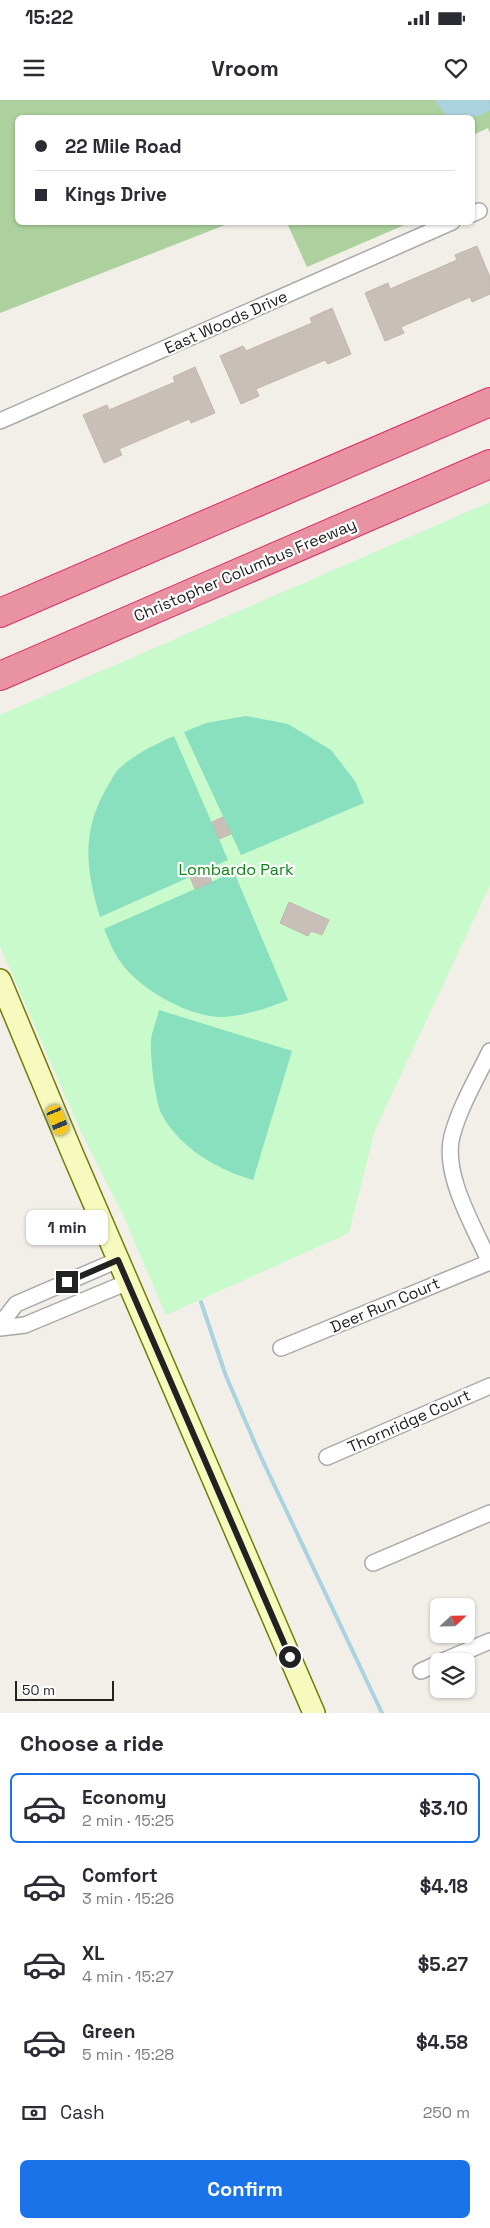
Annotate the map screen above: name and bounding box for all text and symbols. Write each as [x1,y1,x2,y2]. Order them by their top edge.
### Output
text: 15:22 [25,5,73,30]
icon: menu [20,54,48,82]
text: Vroom [211,54,279,82]
icon: heart [442,54,470,82]
text: 22 Mile Road [65,134,182,159]
text: Kings Drive [65,182,167,207]
street label: East Woods Drive [161,285,291,359]
street label: Christopher Columbus Freeway [130,513,360,627]
park label: Lombardo Park [178,859,294,880]
car [45,1103,70,1137]
callout: 1 min [26,1210,108,1244]
text: 1 min [47,1217,87,1238]
route end [56,1271,78,1293]
street label: Deer Run Court [327,1273,443,1337]
street label: Thornridge Court [344,1384,474,1458]
north arrow [430,1598,475,1642]
map controls [430,1598,475,1698]
route start [279,1646,301,1668]
button: layers [430,1653,475,1698]
scale bar [15,1678,114,1701]
text: 50 m [22,1681,55,1699]
text: Choose a ride [20,1729,164,1757]
text: Economy [82,1785,166,1810]
icon: car [22,1786,67,1831]
text: $3.10 [419,1796,468,1821]
text: 2 min · 15:25 [82,1810,174,1831]
text: Comfort [82,1863,158,1888]
icon: car [22,1864,67,1909]
text: $4.18 [420,1874,468,1899]
text: 3 min · 15:26 [82,1888,174,1909]
text: XL [82,1941,105,1966]
icon: car [22,1942,67,1987]
text: $5.27 [418,1952,468,1977]
text: 4 min · 15:27 [82,1966,174,1987]
text: Green [82,2019,135,2044]
icon: car [22,2020,67,2065]
text: $4.58 [416,2030,468,2055]
text: 5 min · 15:28 [82,2044,174,2065]
icon: cash [20,2099,48,2127]
text: Cash [60,2100,105,2125]
text: 250 m [423,2102,470,2123]
button: Confirm [20,2160,470,2218]

